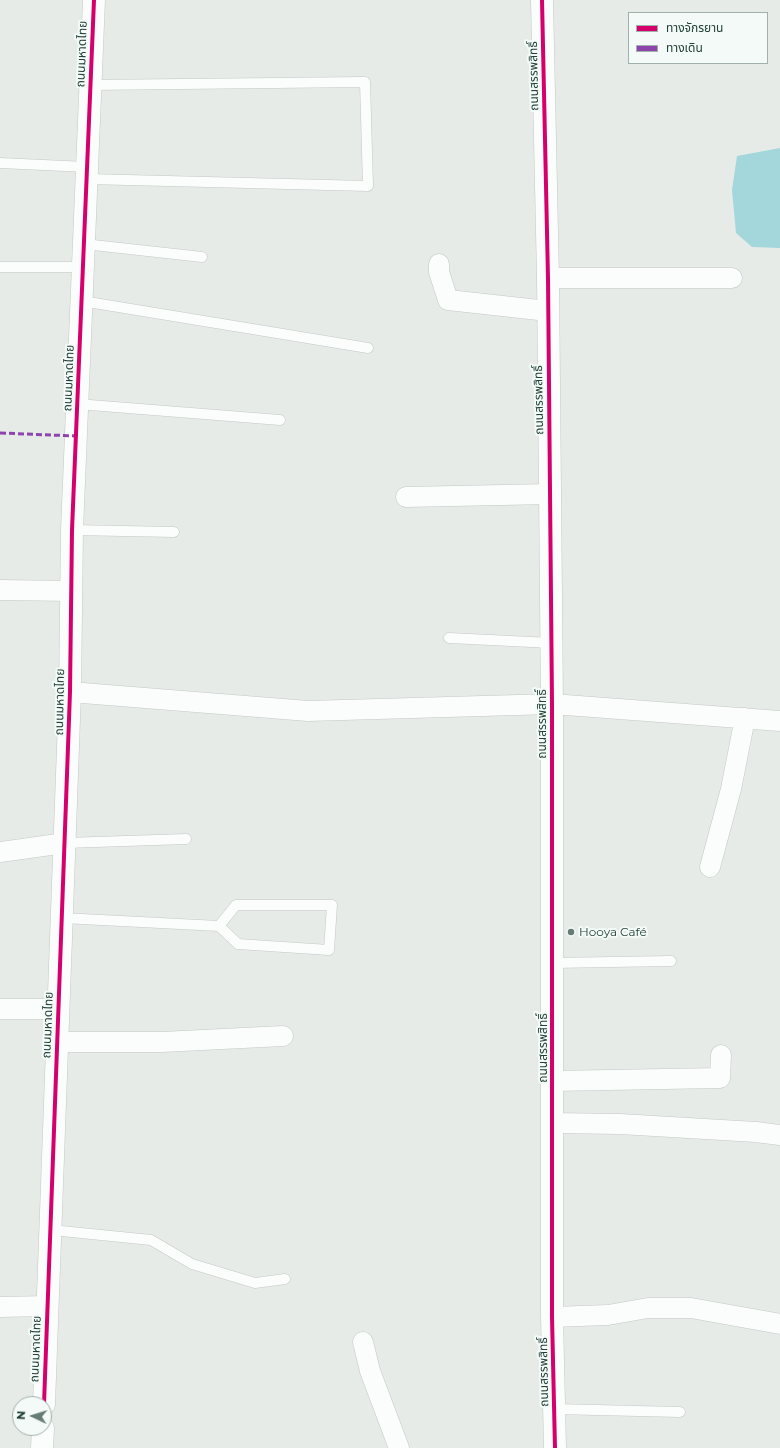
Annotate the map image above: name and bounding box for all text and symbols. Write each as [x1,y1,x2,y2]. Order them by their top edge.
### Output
legend [628,12,768,64]
street label: ถนนมหาดไทย [74,20,90,88]
text: ทางจักรยาน [666,20,723,35]
text: ทางเดิน [666,40,703,55]
street label: ถนนสรรพสิทธิ์ [526,41,542,111]
street label: ถนนมหาดไทย [61,344,77,412]
street label: ถนนสรรพสิทธิ์ [531,365,547,435]
street label: ถนนมหาดไทย [52,669,68,735]
street label: ถนนสรรพสิทธิ์ [535,689,549,759]
place label: Hooya Café [579,925,647,939]
marker: Hooya Café [566,927,576,937]
street label: ถนนมหาดไทย [40,991,56,1059]
street label: ถนนสรรพสิทธิ์ [536,1013,550,1083]
street label: ถนนมหาดไทย [28,1315,44,1383]
street label: ถนนสรรพสิทธิ์ [536,1337,552,1407]
north arrow [12,1396,52,1436]
text: N [14,1410,28,1420]

